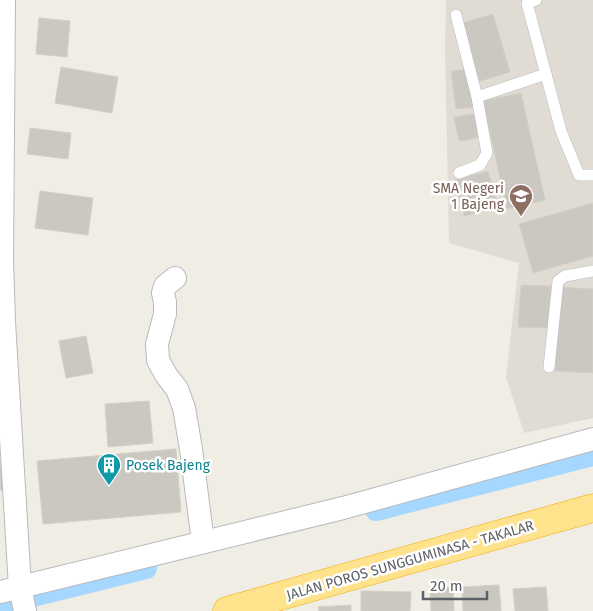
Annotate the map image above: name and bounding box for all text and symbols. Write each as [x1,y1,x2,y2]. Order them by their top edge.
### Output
place label: SMA Negeri 1 Bajeng [433,180,505,213]
school or university icon: SMA Negeri 1 Bajeng [508,183,534,217]
building icon: Posek Bajeng [96,452,122,486]
place label: Posek Bajeng [126,457,211,474]
street label: JALAN POROS SUNGGUMINASA - TAKALAR [284,517,536,604]
scale bar [423,568,487,600]
text: 20 m [430,577,463,595]

